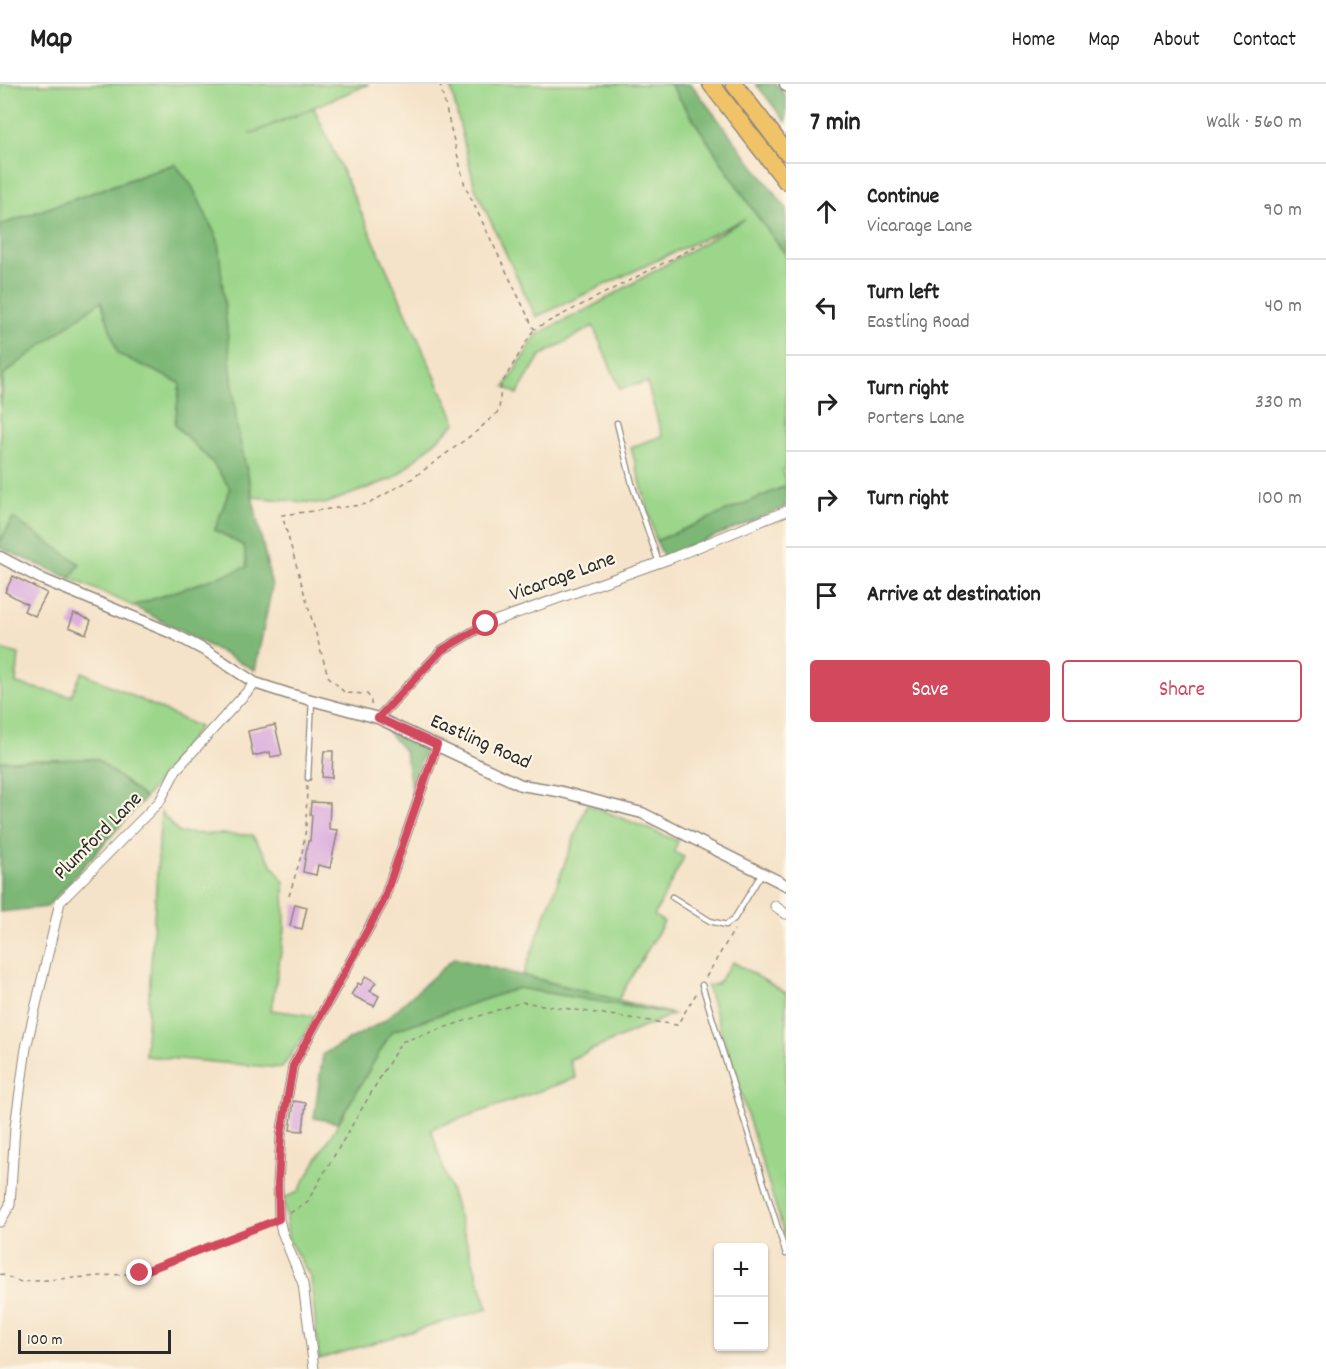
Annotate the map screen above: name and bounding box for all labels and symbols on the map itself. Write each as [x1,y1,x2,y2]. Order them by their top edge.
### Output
street label: Vicarage Lane [506,545,620,611]
route start [472,610,498,636]
street label: Eastling Road [425,707,535,779]
street label: Plumford Lane [48,786,150,888]
route end [126,1259,152,1285]
scale bar [18,1327,171,1354]

